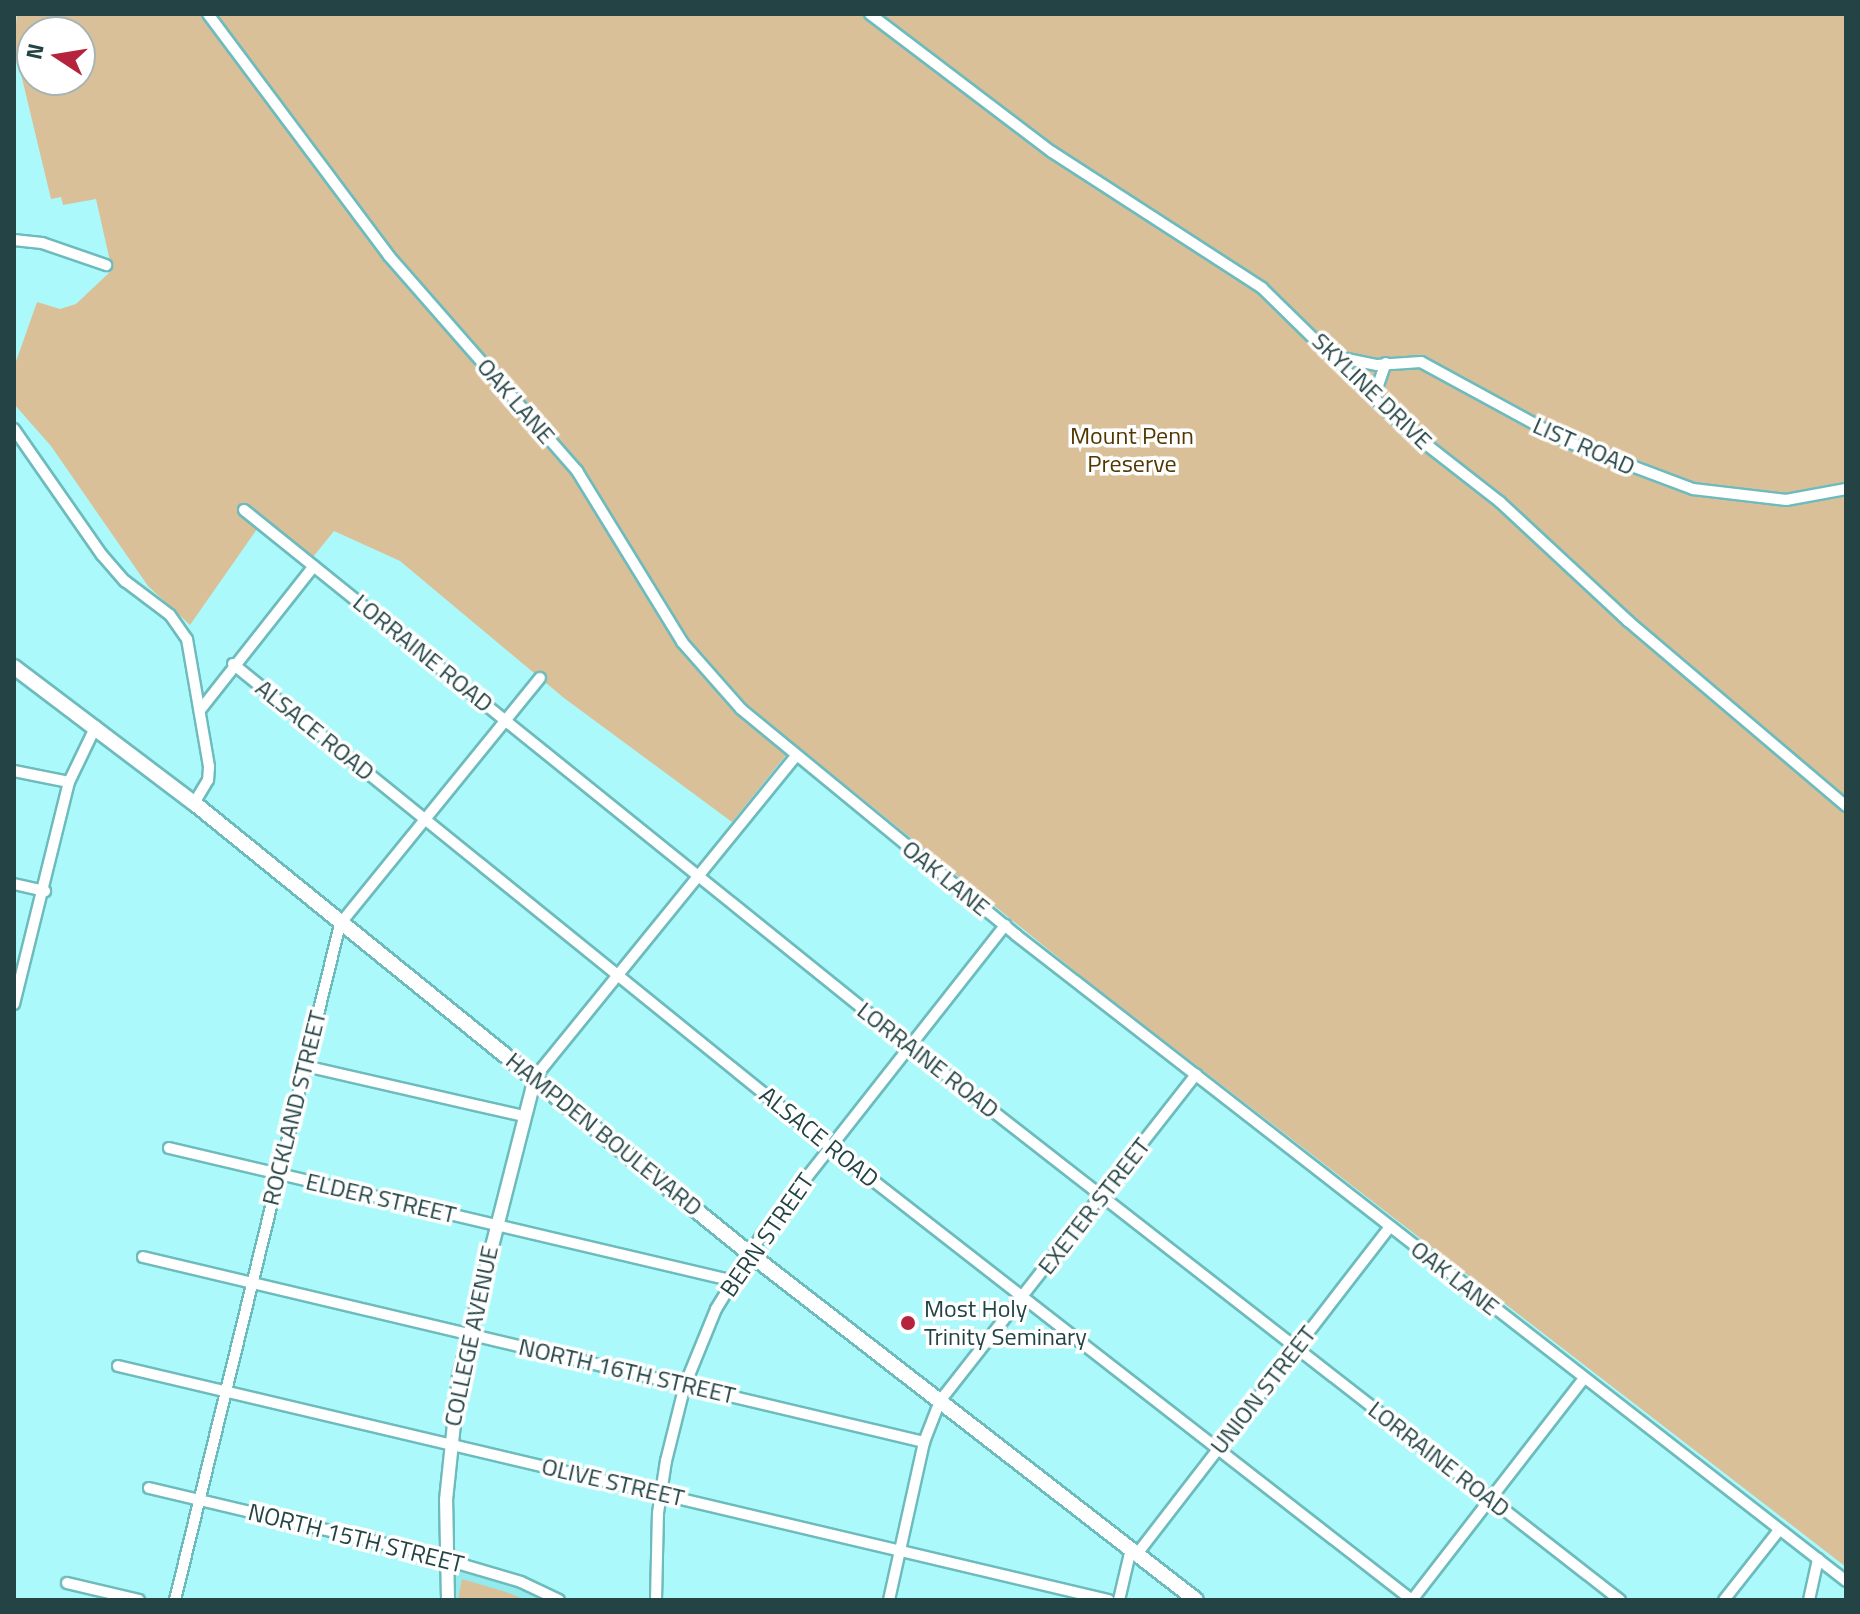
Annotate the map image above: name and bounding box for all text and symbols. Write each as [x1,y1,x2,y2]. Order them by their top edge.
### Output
north arrow [16,16,96,96]
text: N [16,40,53,62]
street label: SKYLINE DRIVE [1306,327,1438,455]
street label: OAK LANE [471,352,561,450]
street label: LIST ROAD [1529,411,1639,481]
park label: Mount Penn Preserve [1070,422,1194,478]
street label: LORRAINE ROAD [347,588,499,718]
street label: ALSACE ROAD [250,673,380,787]
street label: OAK LANE [896,834,996,922]
street label: LORRAINE ROAD [852,996,1004,1124]
street label: ROCKLAND STREET [256,1008,332,1208]
street label: HAMPDEN BOULEVARD [500,1046,708,1222]
street label: ALSACE ROAD [754,1080,884,1194]
street label: EXETER STREET [1032,1132,1156,1280]
street label: ELDER STREET [303,1167,459,1229]
street label: BERN STREET [714,1168,820,1302]
street label: OAK LANE [1405,1235,1505,1321]
street label: COLLEGE AVENUE [438,1243,504,1429]
place label: Most Holy Trinity Seminary [924,1295,1087,1351]
marker: Most Holy Trinity Seminary [899,1314,917,1332]
street label: UNION STREET [1204,1320,1322,1460]
street label: NORTH 16TH STREET [516,1332,738,1410]
street label: LORRAINE ROAD [1363,1395,1515,1523]
street label: OLIVE STREET [539,1452,687,1512]
street label: NORTH 15TH STREET [245,1497,467,1579]

